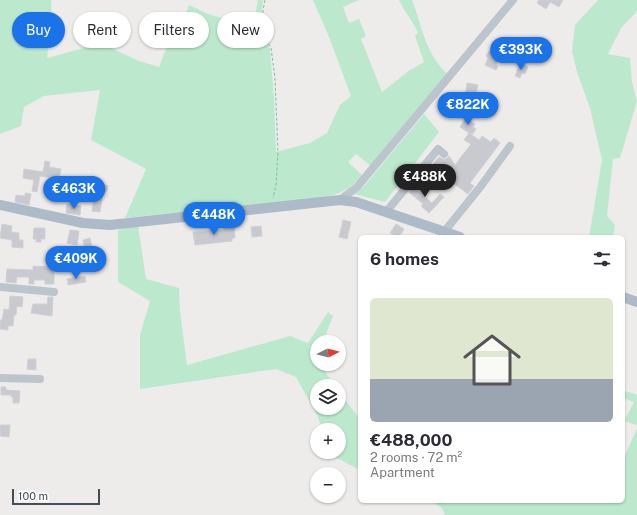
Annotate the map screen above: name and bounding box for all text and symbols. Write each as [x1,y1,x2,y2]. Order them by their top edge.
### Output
chip: Buy [12,12,65,48]
chip: Rent [73,12,131,48]
chip: Filters [139,12,209,48]
chip: New [217,12,274,48]
pin: €393K [493,37,549,71]
text: €393K [499,42,543,57]
pin: €822K [440,92,496,126]
text: €822K [446,97,490,112]
pin: €488K [397,164,453,198]
text: €488K [403,169,447,184]
pin: €463K [46,176,102,210]
text: €463K [52,181,96,196]
pin: €448K [186,202,242,236]
text: €448K [192,207,236,222]
pin: €409K [48,246,104,280]
icon: filters [591,248,613,270]
text: 6 homes [370,249,439,269]
text: €409K [54,251,98,266]
icon: home [456,324,528,396]
north arrow [310,335,346,371]
map controls [310,335,346,503]
button: layers [310,379,346,415]
button: + [310,423,346,459]
text: €488,000 [370,430,452,450]
text: 2 rooms · 72 m² [370,450,462,465]
text: Apartment [370,465,435,480]
button: − [310,467,346,503]
scale bar [12,487,100,506]
text: 100 m [18,490,48,502]

